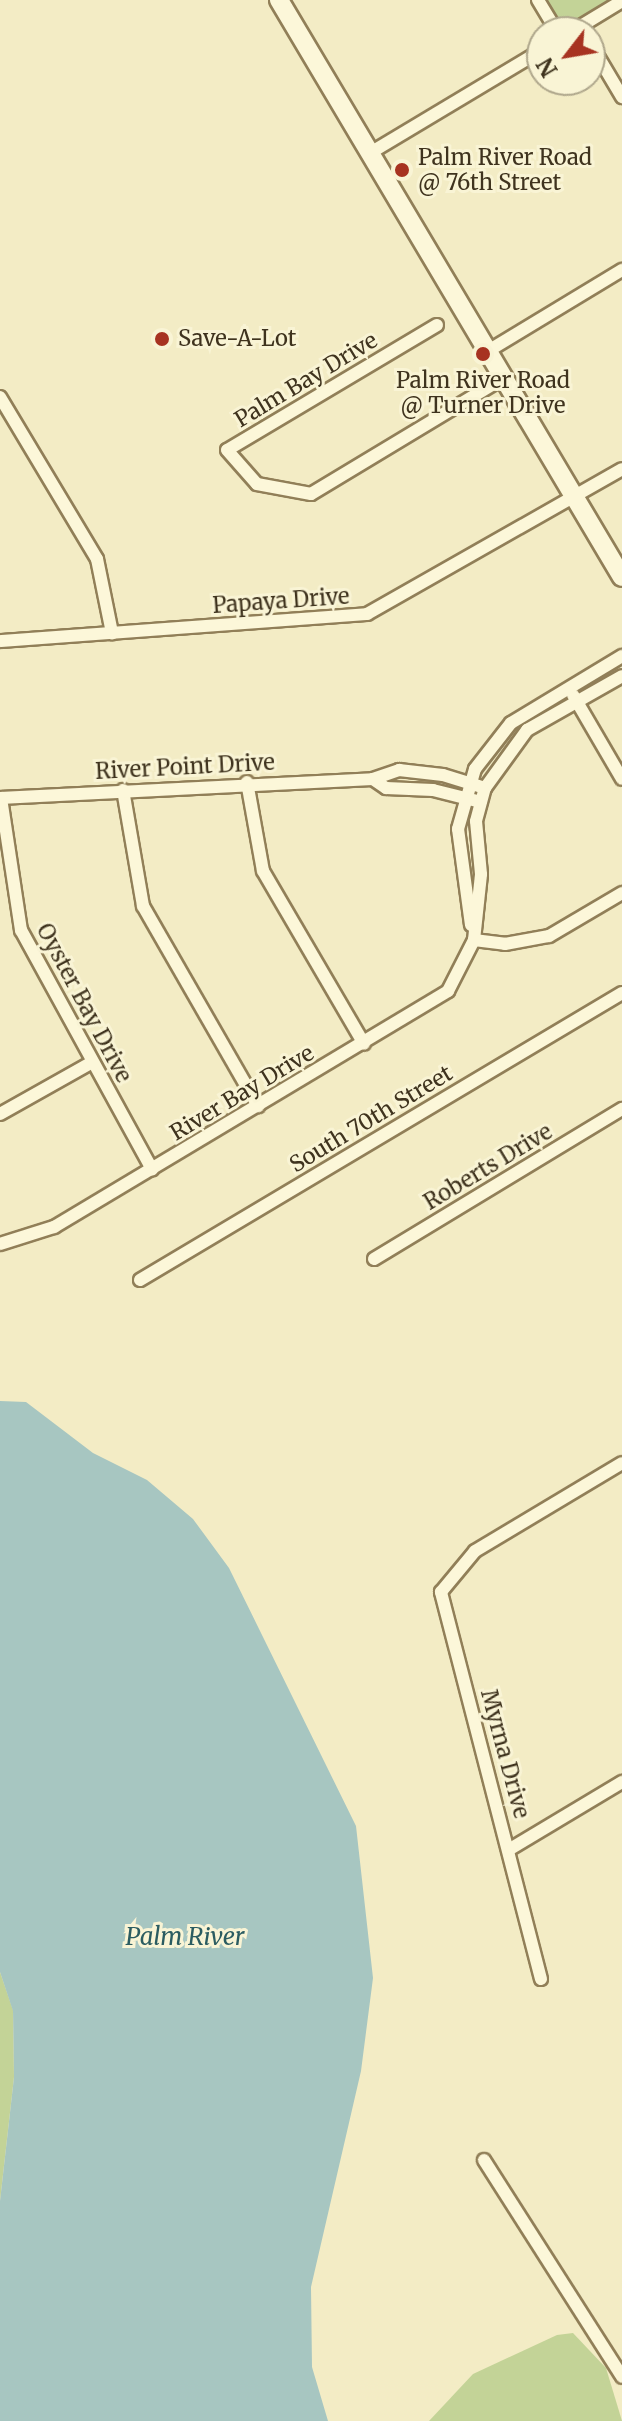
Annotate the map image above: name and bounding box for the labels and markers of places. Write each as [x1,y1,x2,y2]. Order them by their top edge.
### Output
place label: Palm River Road @ 76th Street [418,144,592,196]
marker: Palm River Road @ 76th Street [393,161,411,179]
place label: Save-A-Lot [178,326,296,352]
marker: Save-A-Lot [153,330,171,348]
marker: Palm River Road @ Turner Drive [474,345,492,363]
place label: Palm River Road @ Turner Drive [396,367,570,418]

